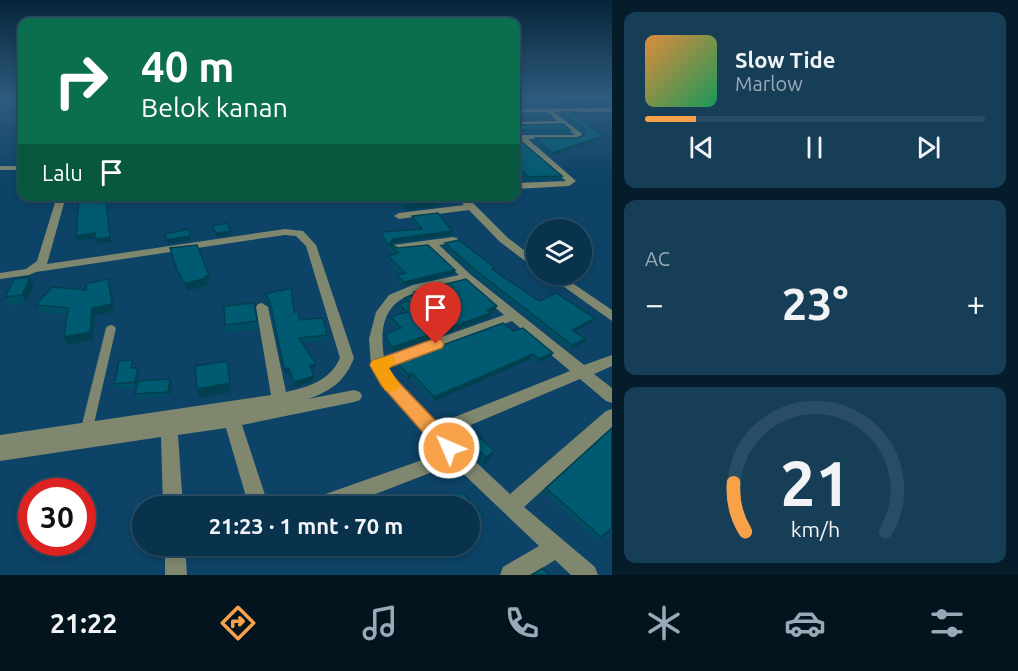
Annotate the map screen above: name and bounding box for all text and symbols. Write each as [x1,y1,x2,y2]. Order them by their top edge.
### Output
icon: right [42,42,120,120]
text: 40 m [141,43,235,90]
text: Slow Tide [735,47,835,72]
text: Marlow [735,72,803,95]
text: Belok kanan [141,92,288,122]
icon: previous [685,131,718,164]
icon: pause [798,131,831,164]
icon: next [912,131,945,164]
icon: arrive [95,156,128,189]
text: Lalu [42,160,83,185]
map controls [526,219,592,285]
button: layers [526,219,592,285]
text: AC [645,247,670,270]
text: 23° [782,278,848,329]
pin [410,282,461,344]
text: − [645,285,664,322]
text: + [966,285,985,322]
icon: arrive [419,291,452,324]
position arrow [417,416,481,480]
text: 21 [780,448,850,518]
speed limit sign: 30 [18,478,96,556]
text: 21:23 · 1 mnt · 70 m [209,513,403,538]
text: km/h [790,518,840,542]
icon: directions [217,602,259,644]
icon: music [359,602,401,644]
icon: phone [501,602,543,644]
icon: climate [643,602,685,644]
icon: car [784,602,826,644]
icon: filters [926,602,968,644]
text: 21:22 [50,608,117,638]

